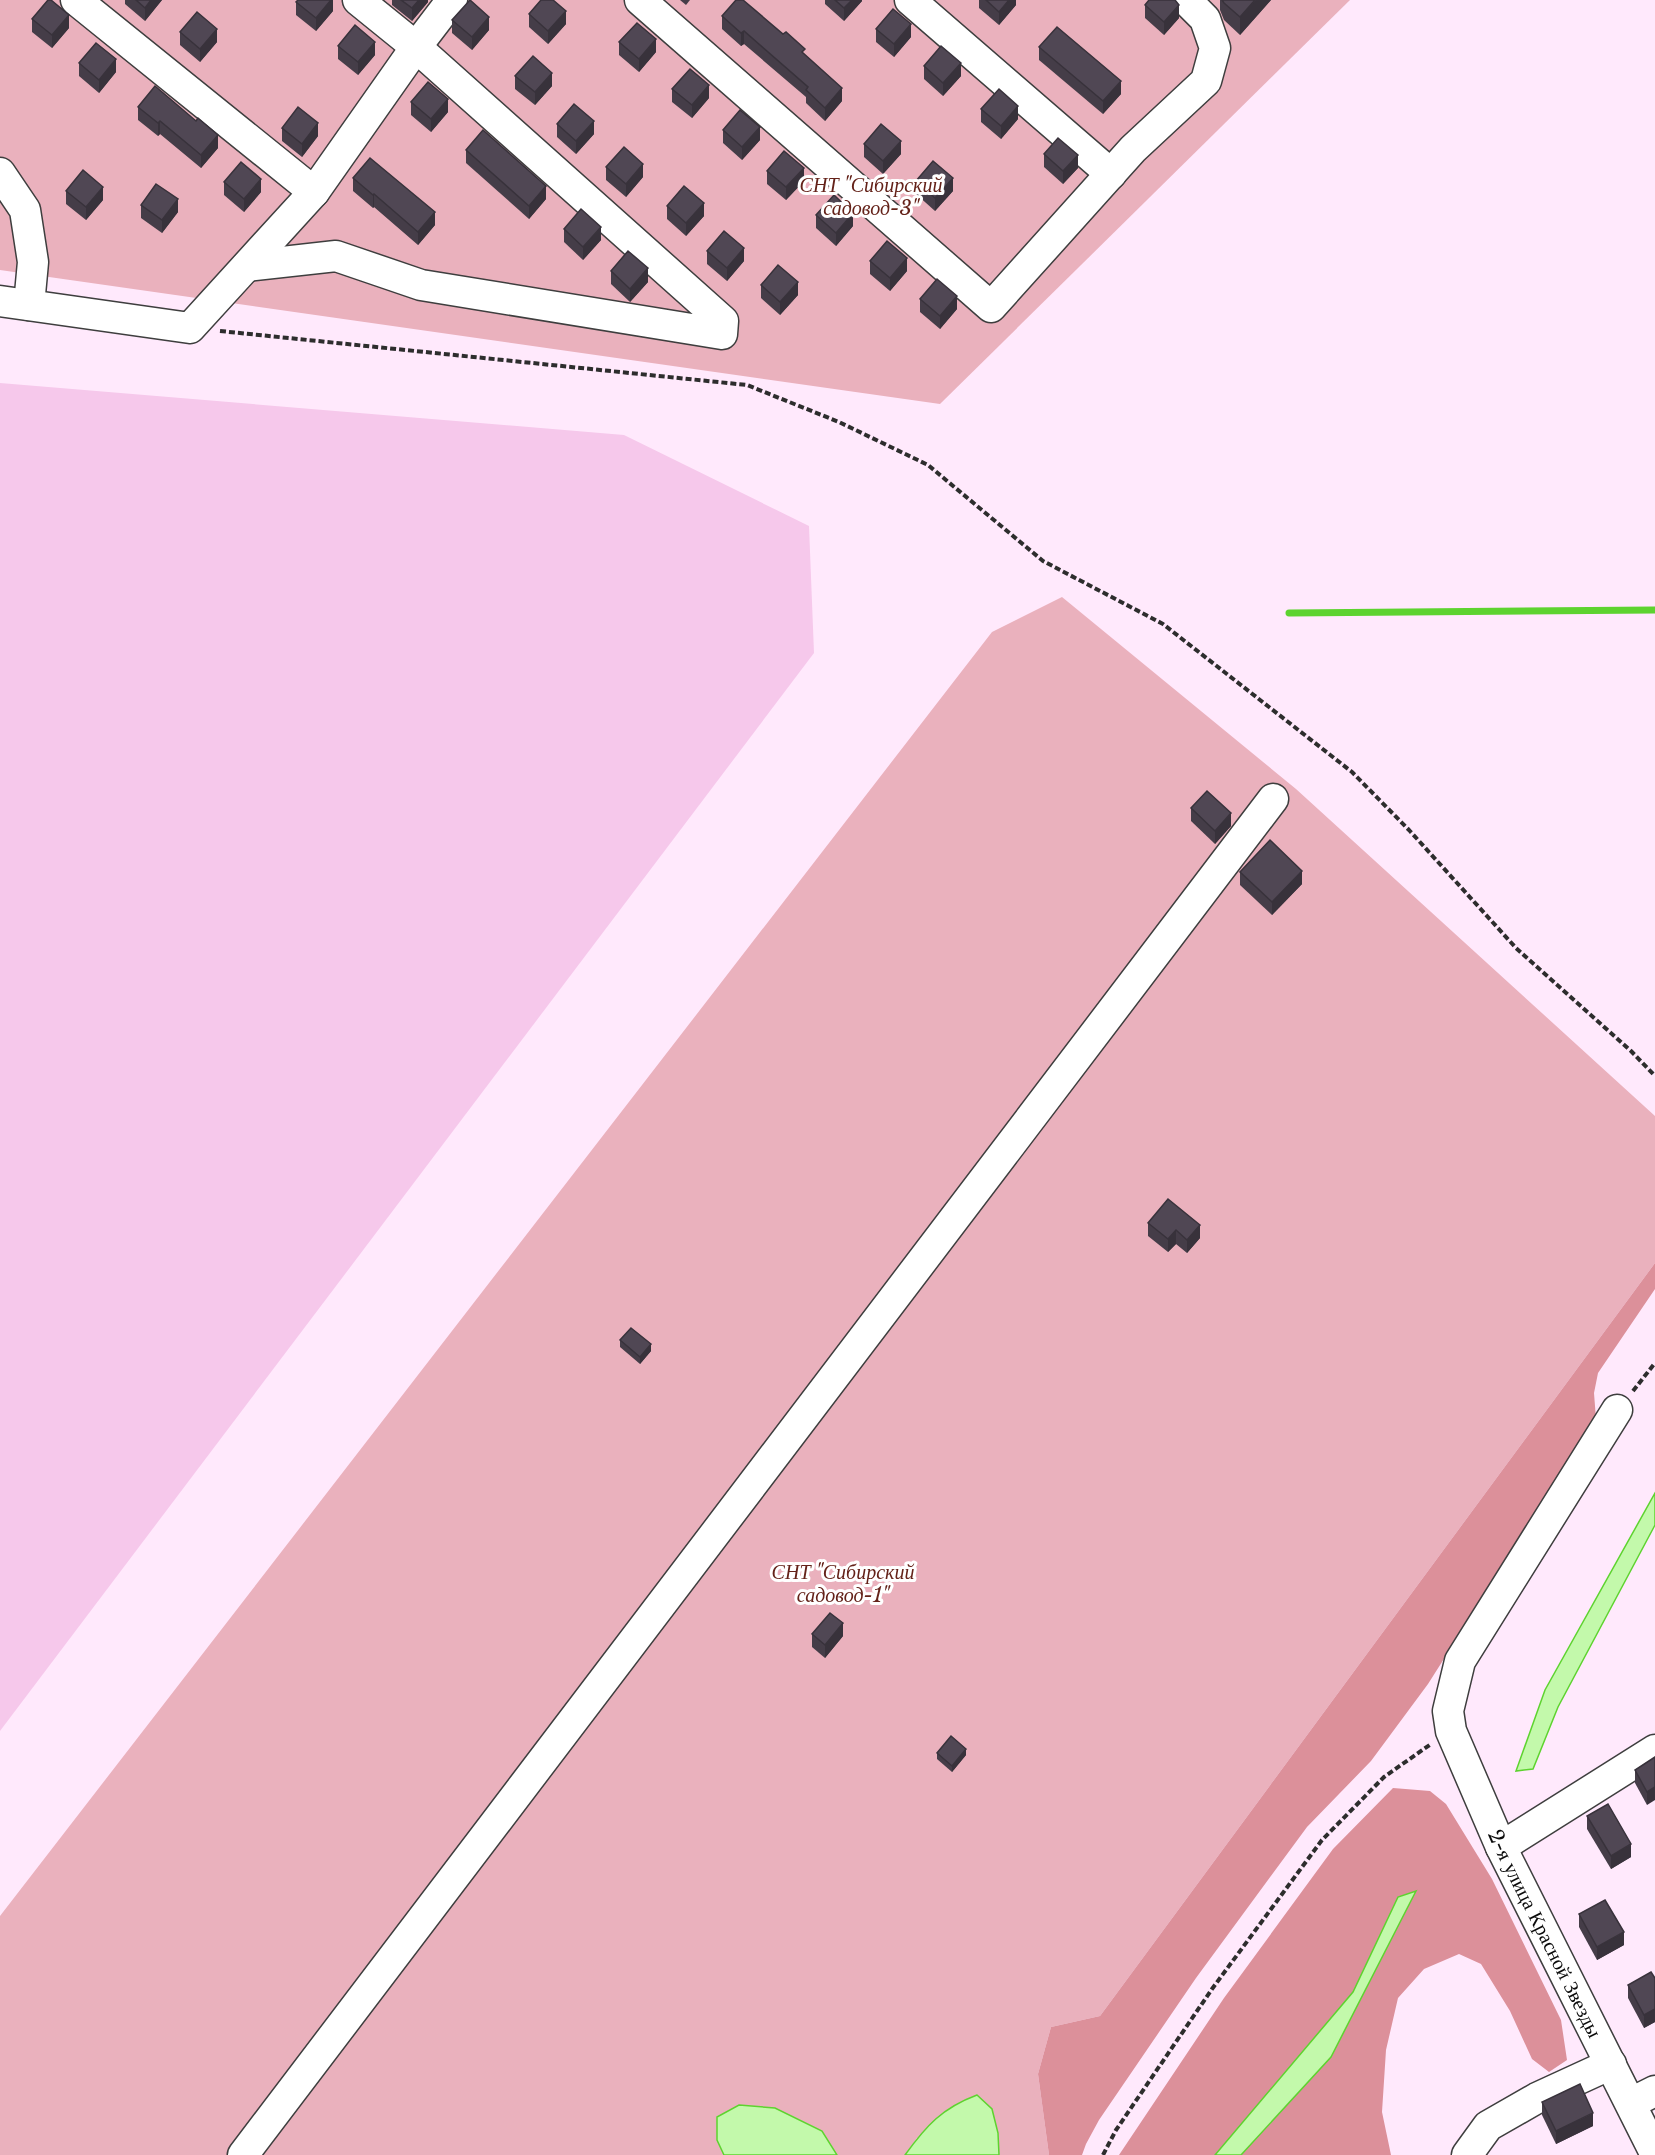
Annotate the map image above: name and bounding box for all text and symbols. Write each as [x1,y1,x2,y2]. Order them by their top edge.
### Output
park label: СНТ "Сибирский садовод-3" [800,173,942,220]
park label: СНТ "Сибирский садовод-1" [772,1560,914,1607]
street label: 2-я улица Красной Звезды [1483,1826,1607,2042]

